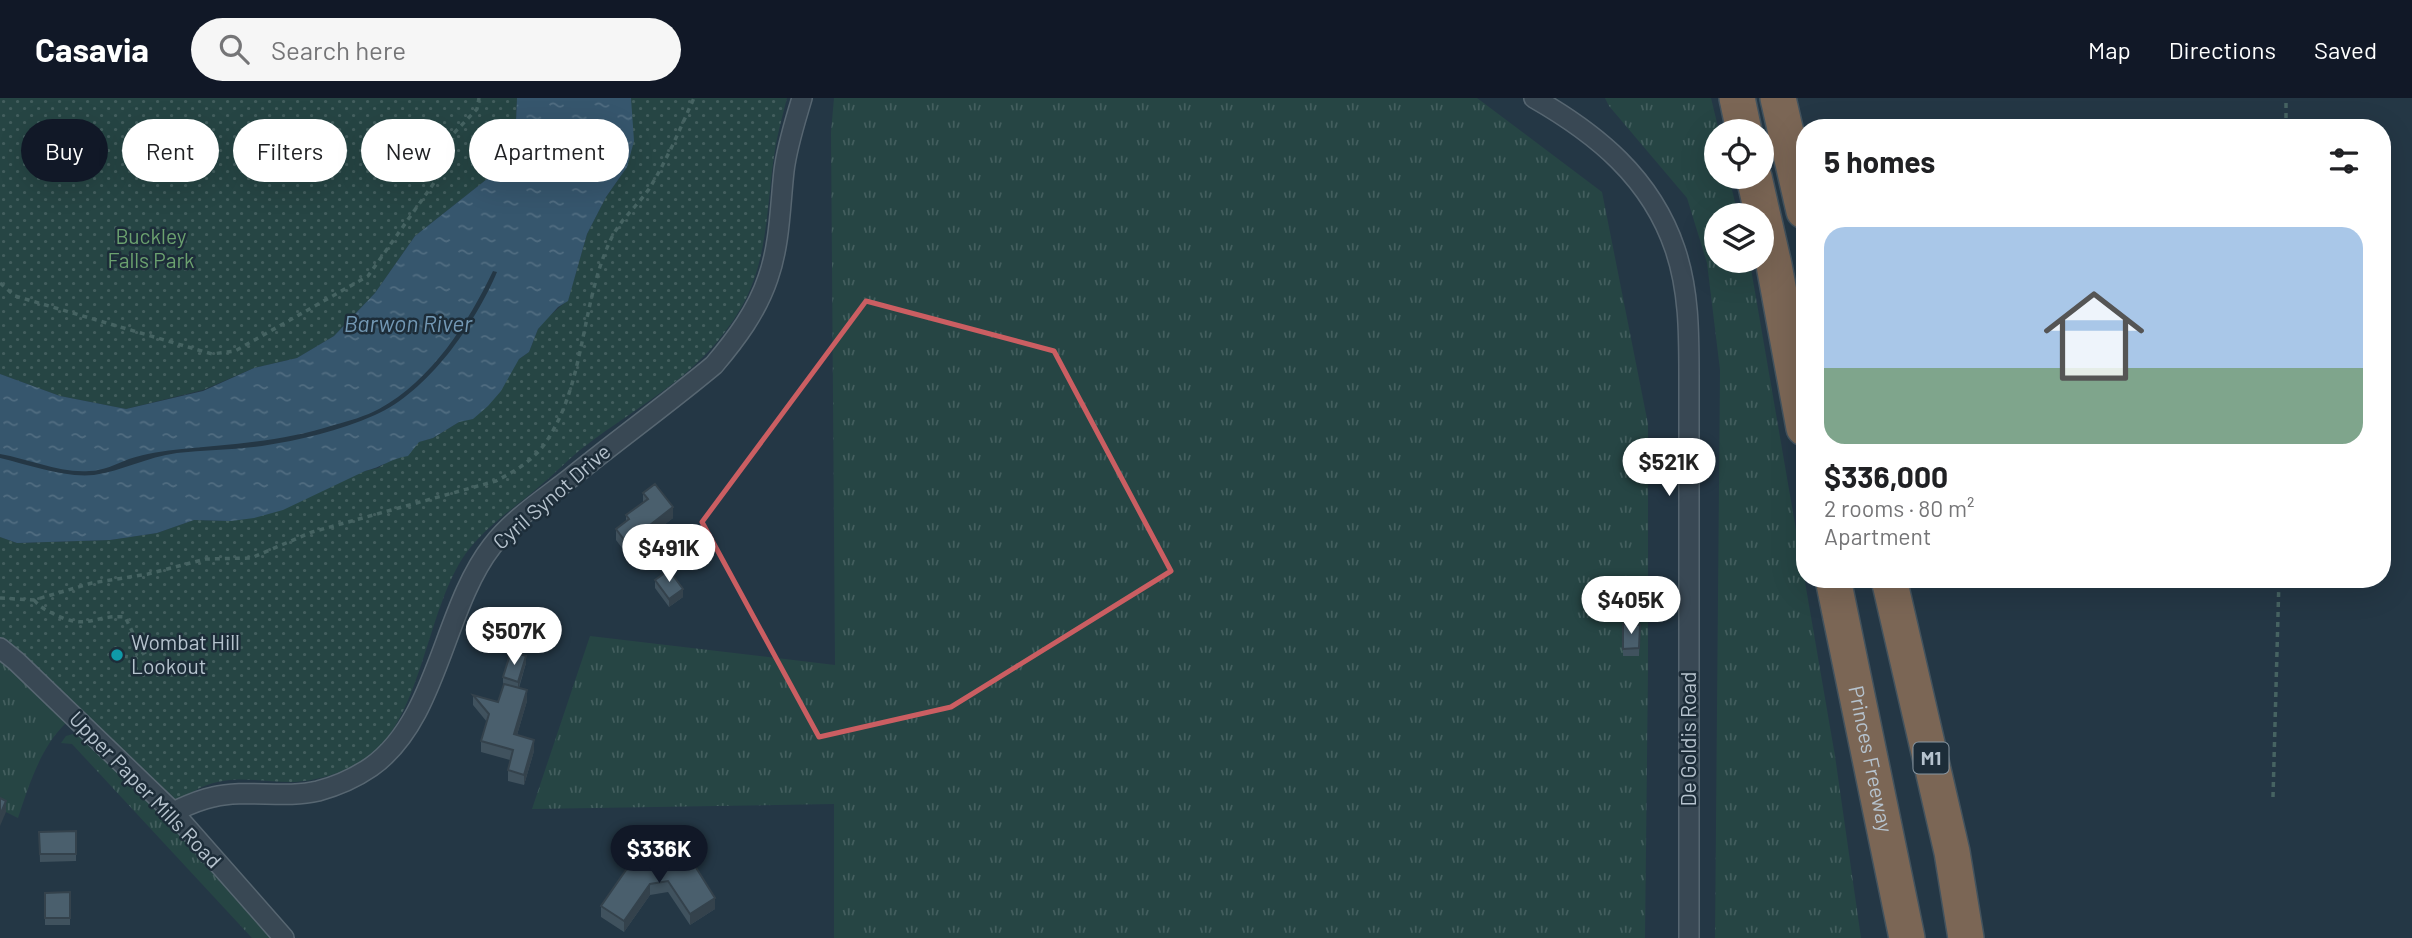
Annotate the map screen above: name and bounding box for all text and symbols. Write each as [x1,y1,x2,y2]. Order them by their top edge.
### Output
search box [191,18,681,81]
text: Casavia [35,29,149,69]
icon: search [215,30,253,68]
text: Search here [271,34,406,65]
text: Map [2088,35,2131,64]
text: Directions [2169,35,2276,64]
text: Saved [2314,35,2377,64]
chip: Buy [21,119,108,182]
chip: Rent [122,119,219,182]
chip: Filters [233,119,347,182]
chip: New [361,119,455,182]
chip: Apartment [469,119,629,182]
map controls [1704,119,1774,273]
button: locate [1704,119,1774,189]
icon: filters [2325,142,2363,180]
text: 5 homes [1824,143,1935,179]
button: layers [1704,203,1774,273]
park label: Buckley Falls Park [107,223,195,272]
icon: home [2031,273,2157,399]
water label: Barwon River [344,309,473,337]
street label: Cyril Synot Drive [487,438,615,554]
pin: $521K [1620,438,1718,498]
text: $521K [1639,447,1699,475]
text: $336,000 [1824,458,1948,494]
text: 2 rooms · 80 m² [1824,494,1974,522]
text: Apartment [1824,522,1931,550]
pin: $491K [620,524,718,584]
text: $491K [638,533,700,561]
pin: $405K [1582,576,1680,636]
text: $405K [1598,585,1664,613]
pin: $507K [465,608,563,667]
text: $507K [482,616,546,644]
place label: Wombat Hill Lookout [131,629,240,678]
marker: Wombat Hill Lookout [109,647,125,663]
street label: De Goldis Road [1675,671,1700,807]
street label: Princes Freeway [1844,683,1899,835]
street label: Upper Paper Mills Road [65,705,227,872]
road number: M1 [1913,743,1948,774]
pin: $336K [610,826,708,885]
text: $336K [627,834,691,862]

